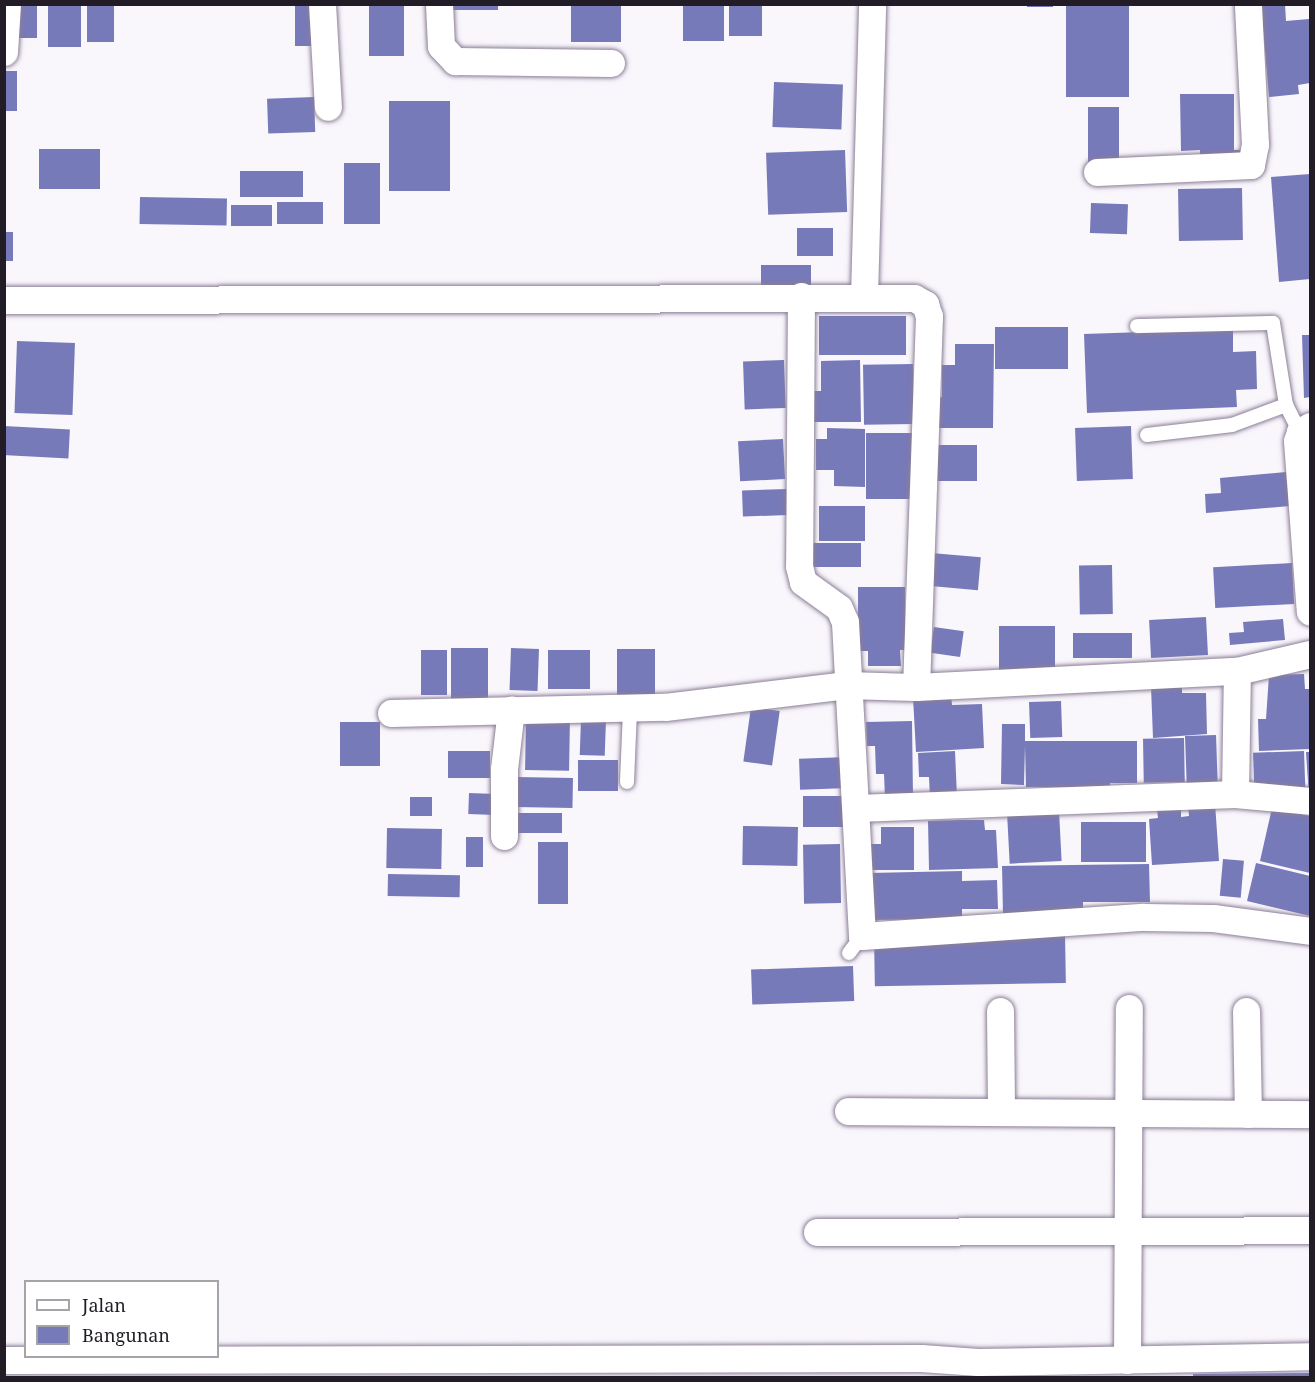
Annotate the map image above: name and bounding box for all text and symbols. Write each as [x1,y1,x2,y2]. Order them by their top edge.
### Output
legend [24,1280,219,1358]
text: Jalan [82,1293,126,1317]
text: Bangunan [82,1323,170,1347]

